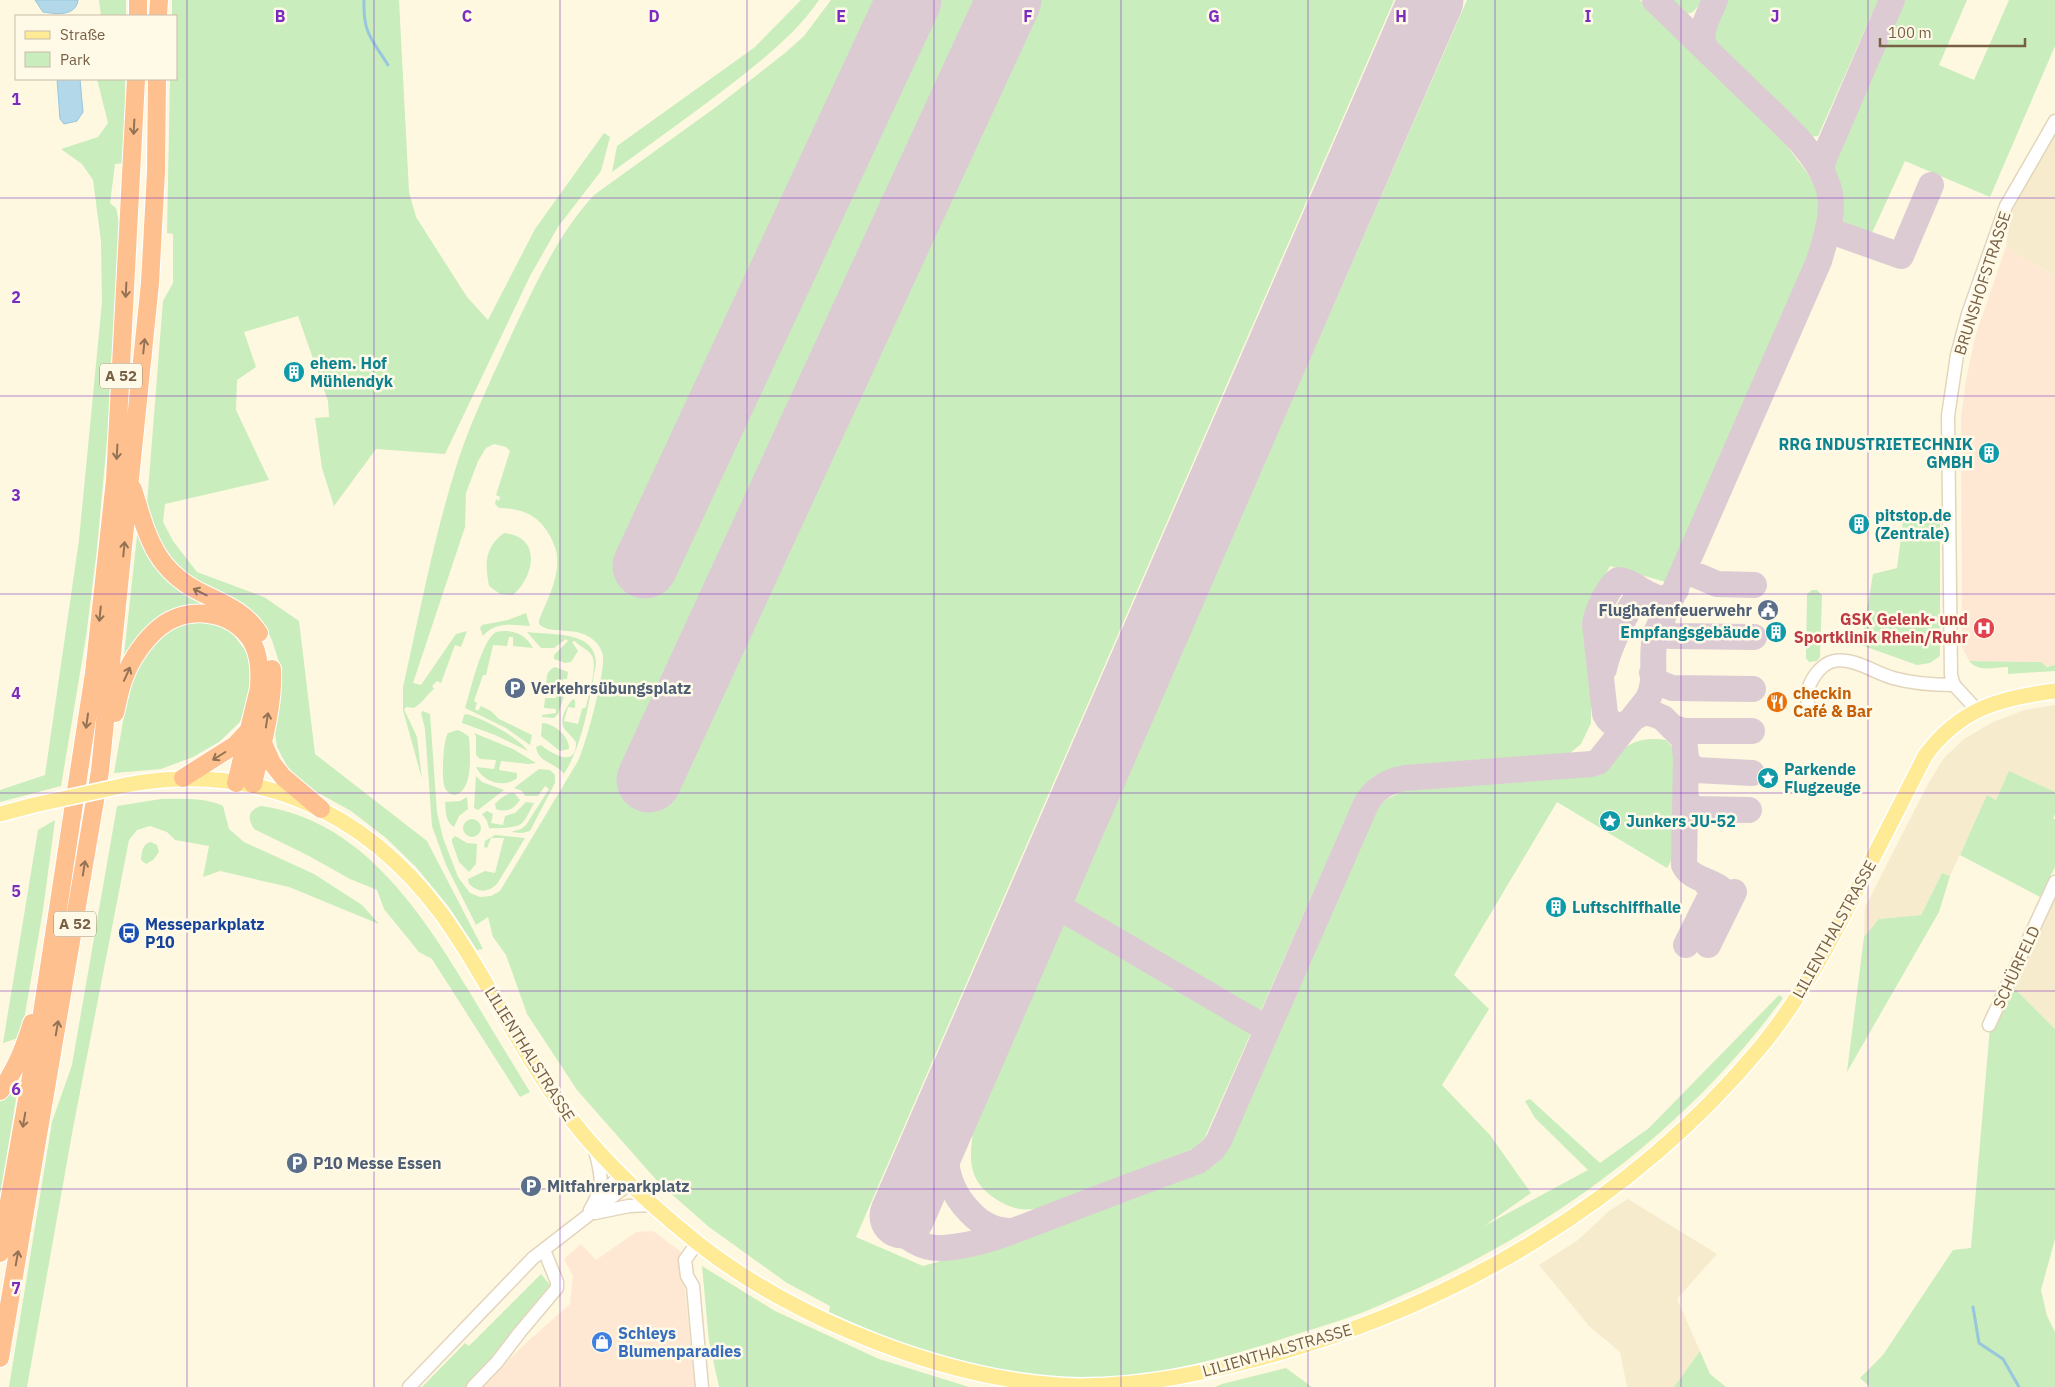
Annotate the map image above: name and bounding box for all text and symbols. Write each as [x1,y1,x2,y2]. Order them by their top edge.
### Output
text: B [275,6,286,26]
text: C [462,6,472,26]
text: D [648,6,660,26]
text: E [836,6,846,26]
text: F [1023,6,1033,26]
text: G [1208,6,1220,26]
text: H [1395,6,1407,26]
text: I [1585,6,1592,26]
text: J [1771,6,1779,26]
legend [15,15,178,80]
scale bar [1880,15,2025,47]
text: 100 m [1888,23,1932,42]
text: Straße [60,25,105,44]
text: Park [60,50,90,69]
text: 1 [11,89,21,109]
one-way arrow [130,119,139,135]
street label: BRUNSHOFSTRASSE [1949,209,2015,357]
one-way arrow [122,281,131,297]
text: 2 [11,287,21,307]
one-way arrow [139,339,149,355]
place label: ehem. Hof Mühlendyk [310,353,394,391]
building icon: ehem. Hof Mühlendyk [282,360,306,384]
road number: A 52 [100,364,142,388]
place label: RRG INDUSTRIETECHNIK GMBH [1779,434,1973,472]
building icon: RRG INDUSTRIETECHNIK GMBH [1977,441,2001,465]
one-way arrow [112,444,121,460]
text: 3 [11,485,21,505]
place label: pitstop.de (Zentrale) [1875,505,1951,543]
building icon: pitstop.de (Zentrale) [1847,512,1871,536]
one-way arrow [119,541,129,557]
one-way arrow [193,587,208,596]
public building icon: Flughafenfeuerwehr [1756,598,1780,622]
place label: Flughafenfeuerwehr [1598,600,1753,620]
one-way arrow [95,605,105,621]
place label: GSK Gelenk- und Sportklinik Rhein/Ruhr [1794,609,1969,647]
hospital icon: GSK Gelenk- und Sportklinik Rhein/Ruhr [1972,616,1996,640]
building icon: Empfangsgebäude [1764,620,1788,644]
place label: Empfangsgebäude [1620,622,1760,642]
one-way arrow [122,667,132,682]
parking icon: Verkehrsübungsplatz [503,676,527,700]
place label: Verkehrsübungsplatz [531,678,691,698]
text: 4 [11,683,21,703]
place label: checkin Café & Bar [1793,683,1873,721]
restaurant icon: checkin Café & Bar [1765,690,1789,714]
one-way arrow [262,712,272,728]
one-way arrow [82,713,92,729]
one-way arrow [212,751,226,761]
place label: Parkende Flugzeuge [1784,759,1861,797]
place icon: Parkende Flugzeuge [1756,766,1780,790]
place icon: Junkers JU-52 [1598,809,1622,833]
place label: Junkers JU-52 [1626,811,1736,831]
street label: LILIENTHALSTRASSE [1788,856,1880,1002]
one-way arrow [79,860,89,876]
text: 5 [11,881,21,901]
building icon: Luftschiffhalle [1544,895,1568,919]
place label: Luftschiffhalle [1572,897,1681,917]
road number: A 52 [54,912,96,936]
place label: Messeparkplatz P10 [145,914,265,952]
bus stop icon: Messeparkplatz P10 [117,921,141,945]
street label: SCHÜRFELD [1988,923,2044,1011]
street label: LILIENTHALSTRASSE [481,983,579,1125]
one-way arrow [53,1021,63,1037]
text: 6 [11,1079,21,1099]
one-way arrow [18,1111,28,1127]
parking icon: P10 Messe Essen [285,1151,309,1175]
place label: P10 Messe Essen [313,1153,442,1173]
parking icon: Mitfahrerparkplatz [519,1174,543,1198]
place label: Mitfahrerparkplatz [547,1176,690,1196]
one-way arrow [12,1250,22,1266]
text: 7 [11,1278,21,1298]
street label: LILIENTHALSTRASSE [1200,1319,1354,1381]
place label: Schleys Blumenparadies [618,1323,741,1361]
shop icon: Schleys Blumenparadies [590,1330,614,1354]

